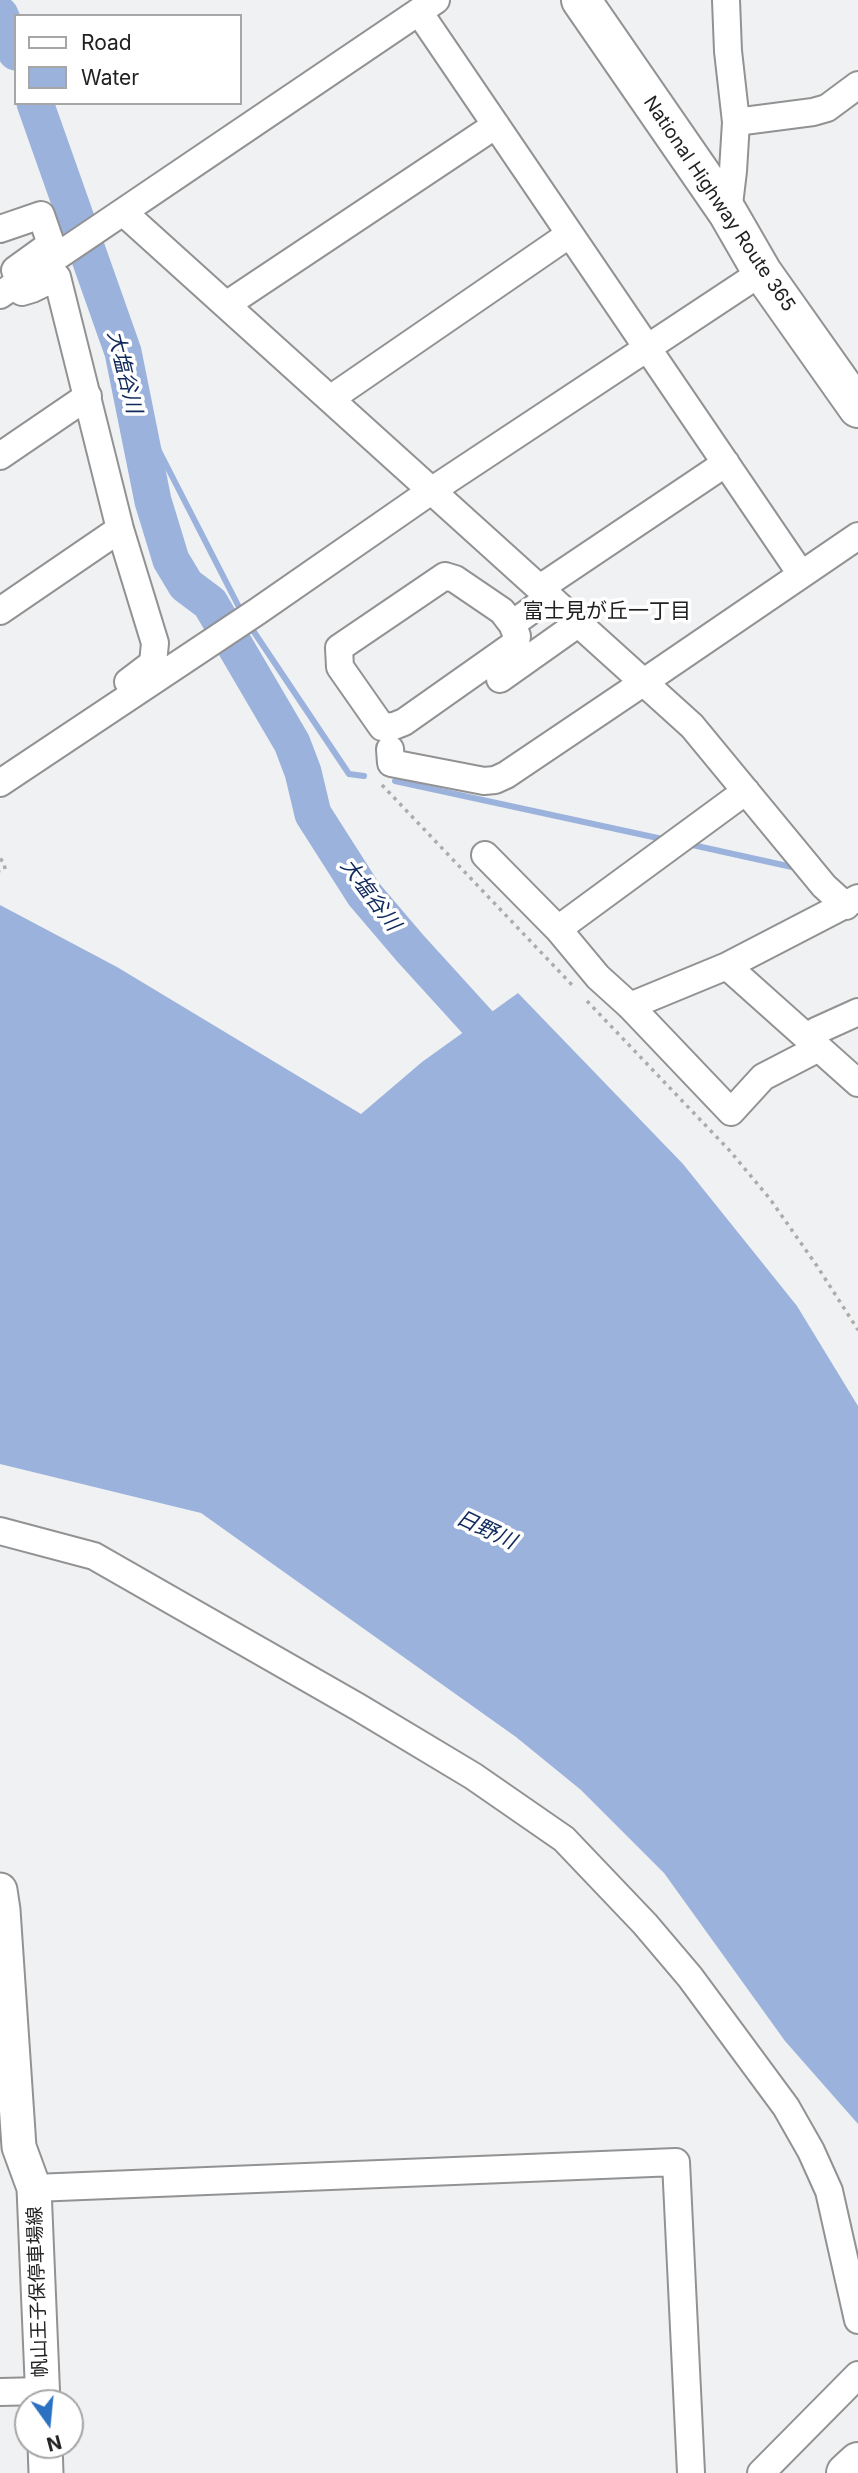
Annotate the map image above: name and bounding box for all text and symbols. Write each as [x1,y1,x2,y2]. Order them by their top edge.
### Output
legend [14,14,242,105]
text: Road [81,30,132,55]
text: Water [81,65,139,90]
street label: National Highway Route 365 [638,92,800,316]
water label: 大塩谷川 [102,328,146,416]
district label: 富士見が丘一丁目 [523,599,691,625]
water label: 大塩谷川 [335,854,405,936]
water label: 日野川 [452,1505,520,1555]
street label: 帆山王子保停車場線 [24,2206,52,2378]
north arrow [14,2389,84,2459]
text: N [44,2430,64,2456]

